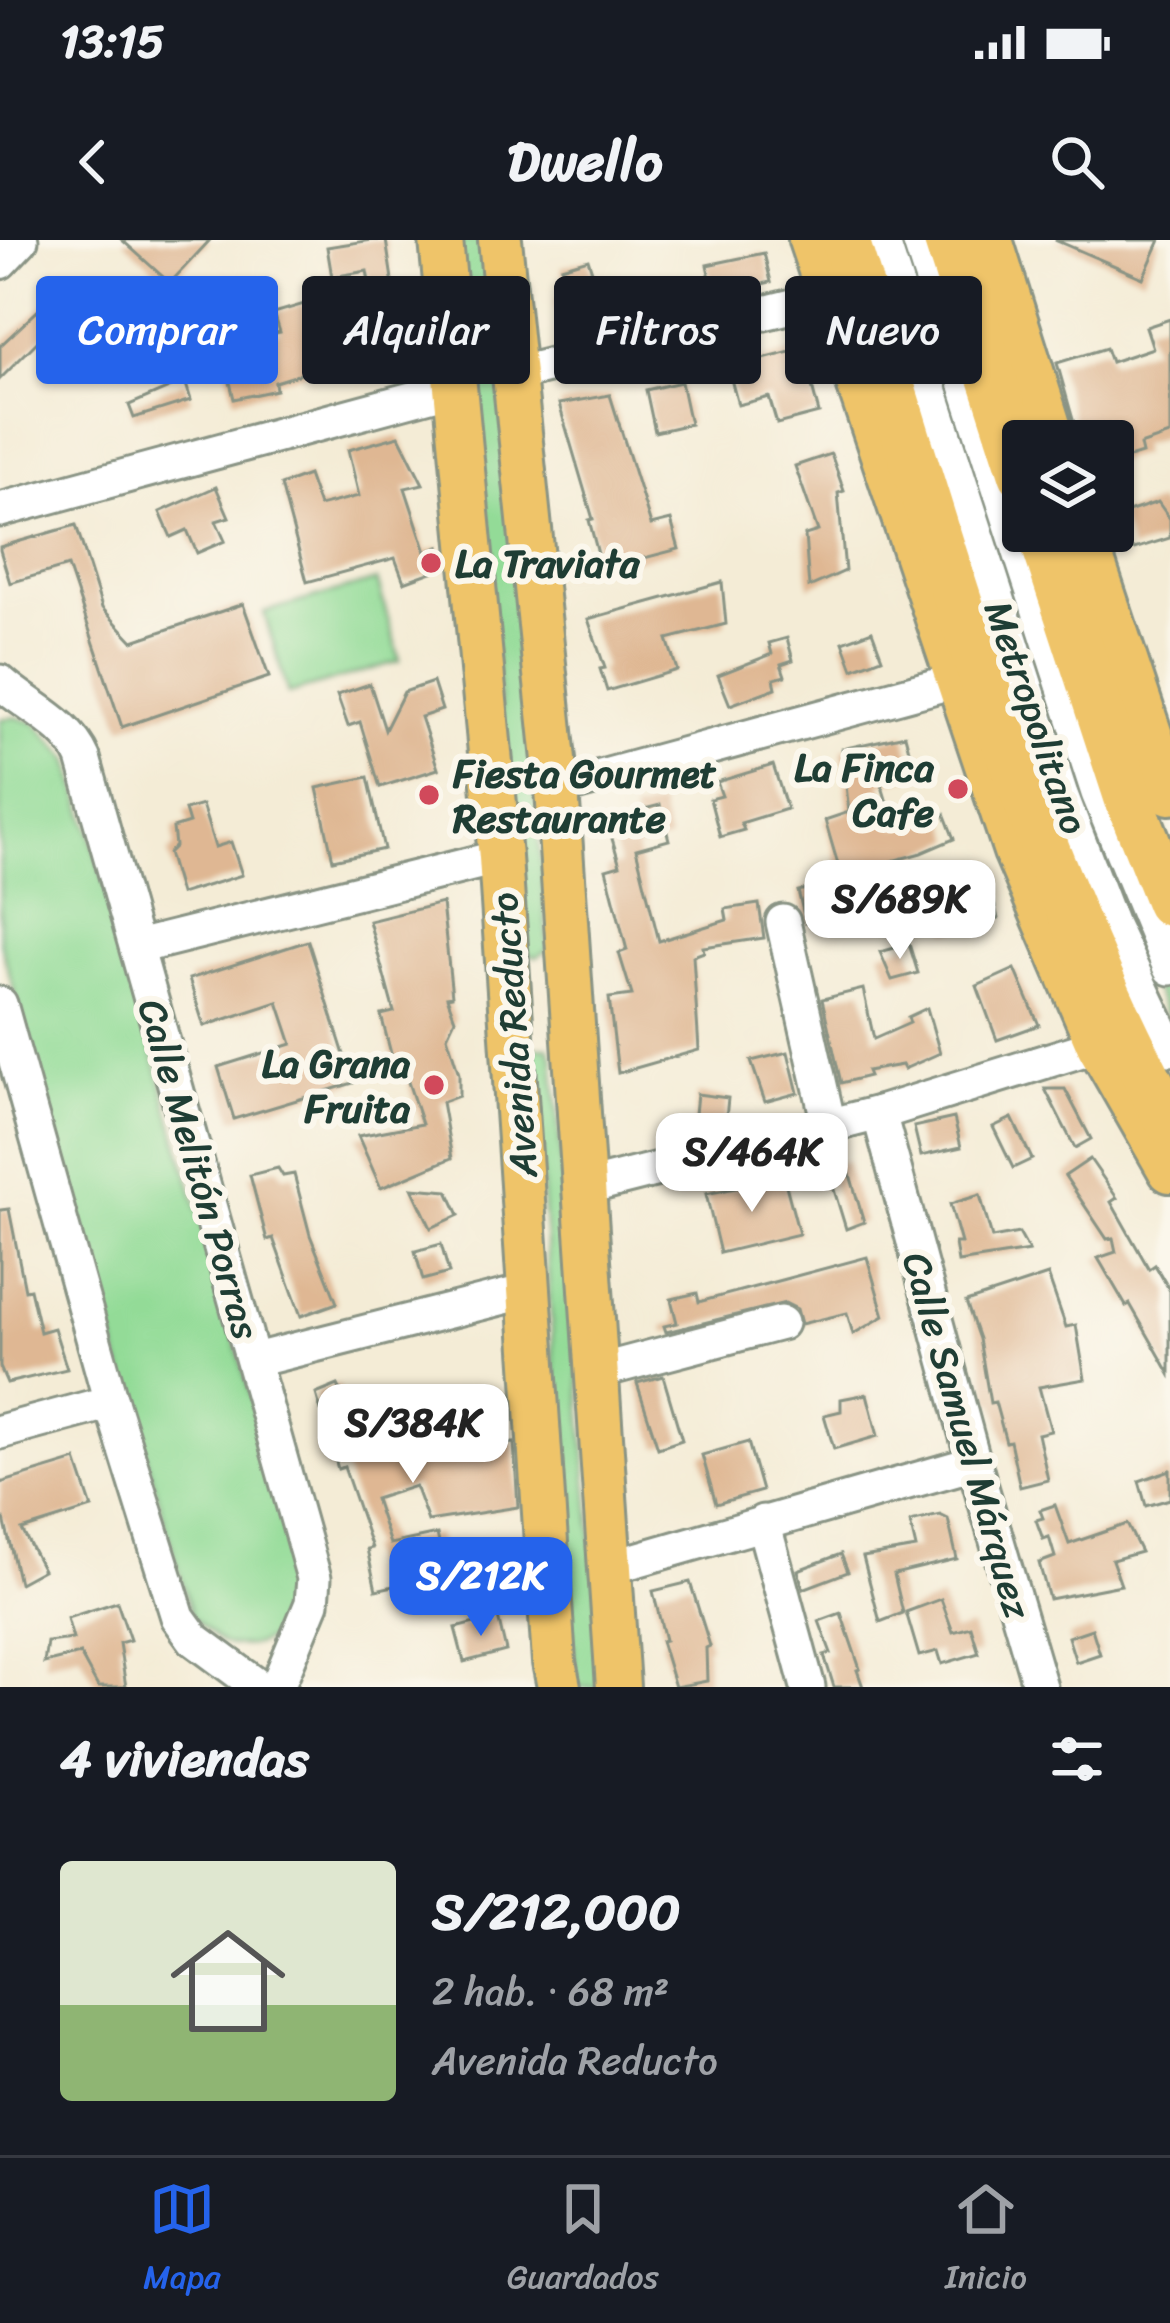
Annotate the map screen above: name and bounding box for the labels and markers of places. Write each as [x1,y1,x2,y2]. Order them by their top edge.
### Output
place label: La Traviata [455,529,641,598]
marker: La Traviata [418,550,444,576]
place label: La Finca Cafe [794,733,934,847]
place label: Fiesta Gourmet Restaurante [452,739,717,853]
marker: La Finca Cafe [945,776,971,802]
marker: Fiesta Gourmet Restaurante [416,782,442,808]
pin: S/689K [802,860,998,962]
place label: La Grana Fruita [262,1029,410,1143]
marker: La Grana Fruita [421,1072,447,1098]
pin: S/464K [654,1113,850,1215]
pin: S/384K [315,1384,511,1486]
pin: S/212K [383,1537,579,1639]

